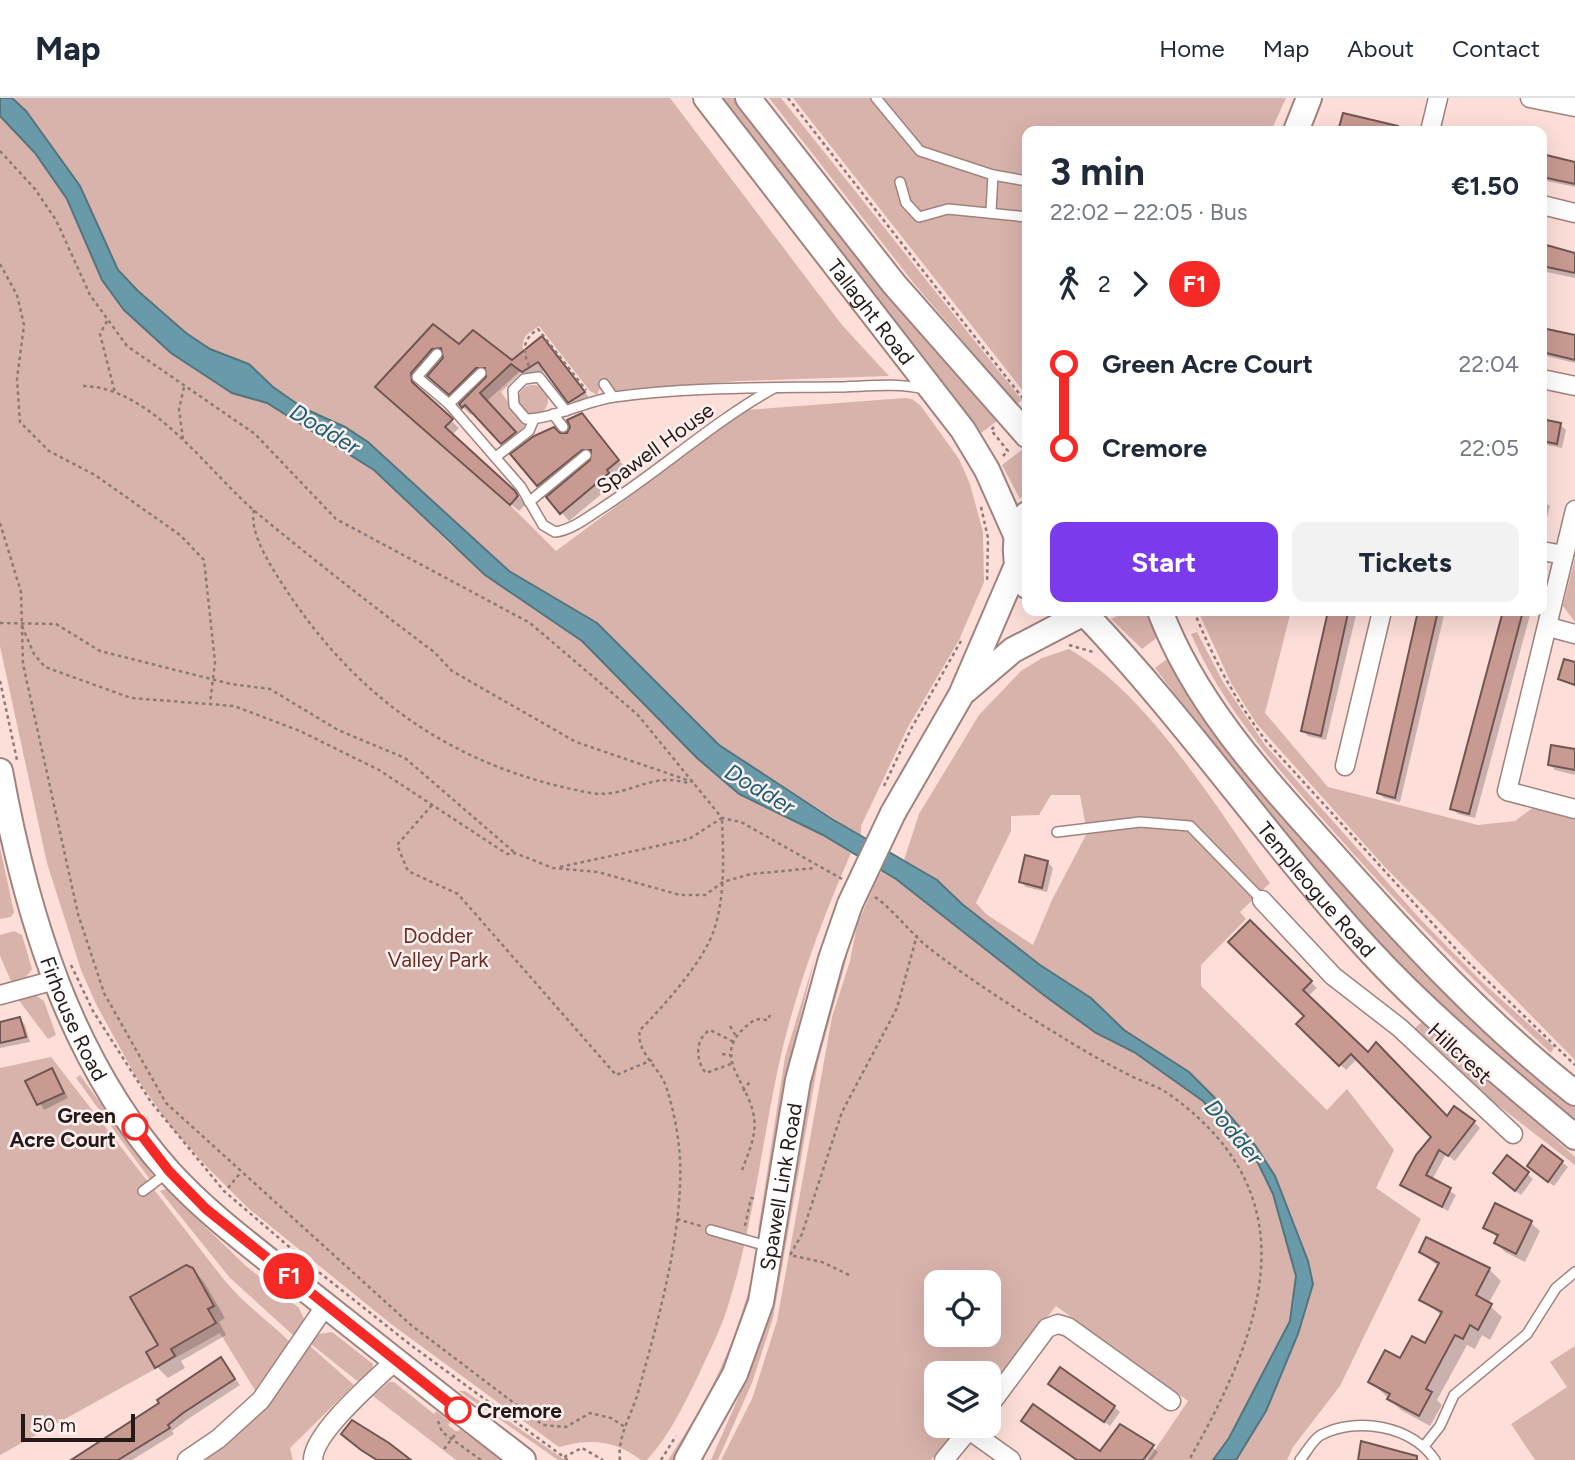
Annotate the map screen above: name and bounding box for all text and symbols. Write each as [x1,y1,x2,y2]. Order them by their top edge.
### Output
text: Map [35,29,101,68]
text: Home [1159,34,1225,63]
text: Map [1263,34,1309,63]
text: About [1347,34,1414,63]
text: Contact [1452,34,1540,63]
text: 3 min [1050,149,1145,195]
text: €1.50 [1452,170,1519,202]
text: 22:02 – 22:05 · Bus [1050,198,1247,226]
street label: Tallaght Road [823,254,920,369]
icon: walk [1050,265,1088,303]
icon: forward [1121,265,1159,303]
text: F1 [1183,269,1206,298]
text: 2 [1098,270,1111,298]
text: Green Acre Court [1102,348,1313,380]
text: 22:04 [1458,350,1519,378]
water label: Dodder [285,397,366,461]
street label: Spawell House [591,397,719,499]
text: Cremore [1102,432,1207,464]
text: 22:05 [1459,434,1519,462]
button: Start [1050,522,1278,602]
button: Tickets [1292,522,1519,602]
water label: Dodder [720,757,801,821]
street label: Templeogue Road [1253,816,1381,962]
park label: Dodder Valley Park [387,923,489,972]
street label: Firhouse Road [36,953,113,1085]
street label: Hillcrest [1423,1017,1497,1089]
water label: Dodder [1199,1094,1270,1171]
street label: Spawell Link Road [754,1101,806,1272]
place label: Green Acre Court [9,1103,116,1152]
marker: Green Acre Court [122,1114,148,1140]
line badge: F1 [258,1253,320,1299]
text: F1 [277,1261,301,1290]
map controls [924,1270,1001,1438]
button: locate [924,1270,1001,1347]
button: layers [924,1361,1001,1438]
marker: Cremore [445,1397,471,1423]
place label: Cremore [477,1398,562,1423]
scale bar [21,1411,135,1443]
text: 50 m [32,1414,76,1437]

